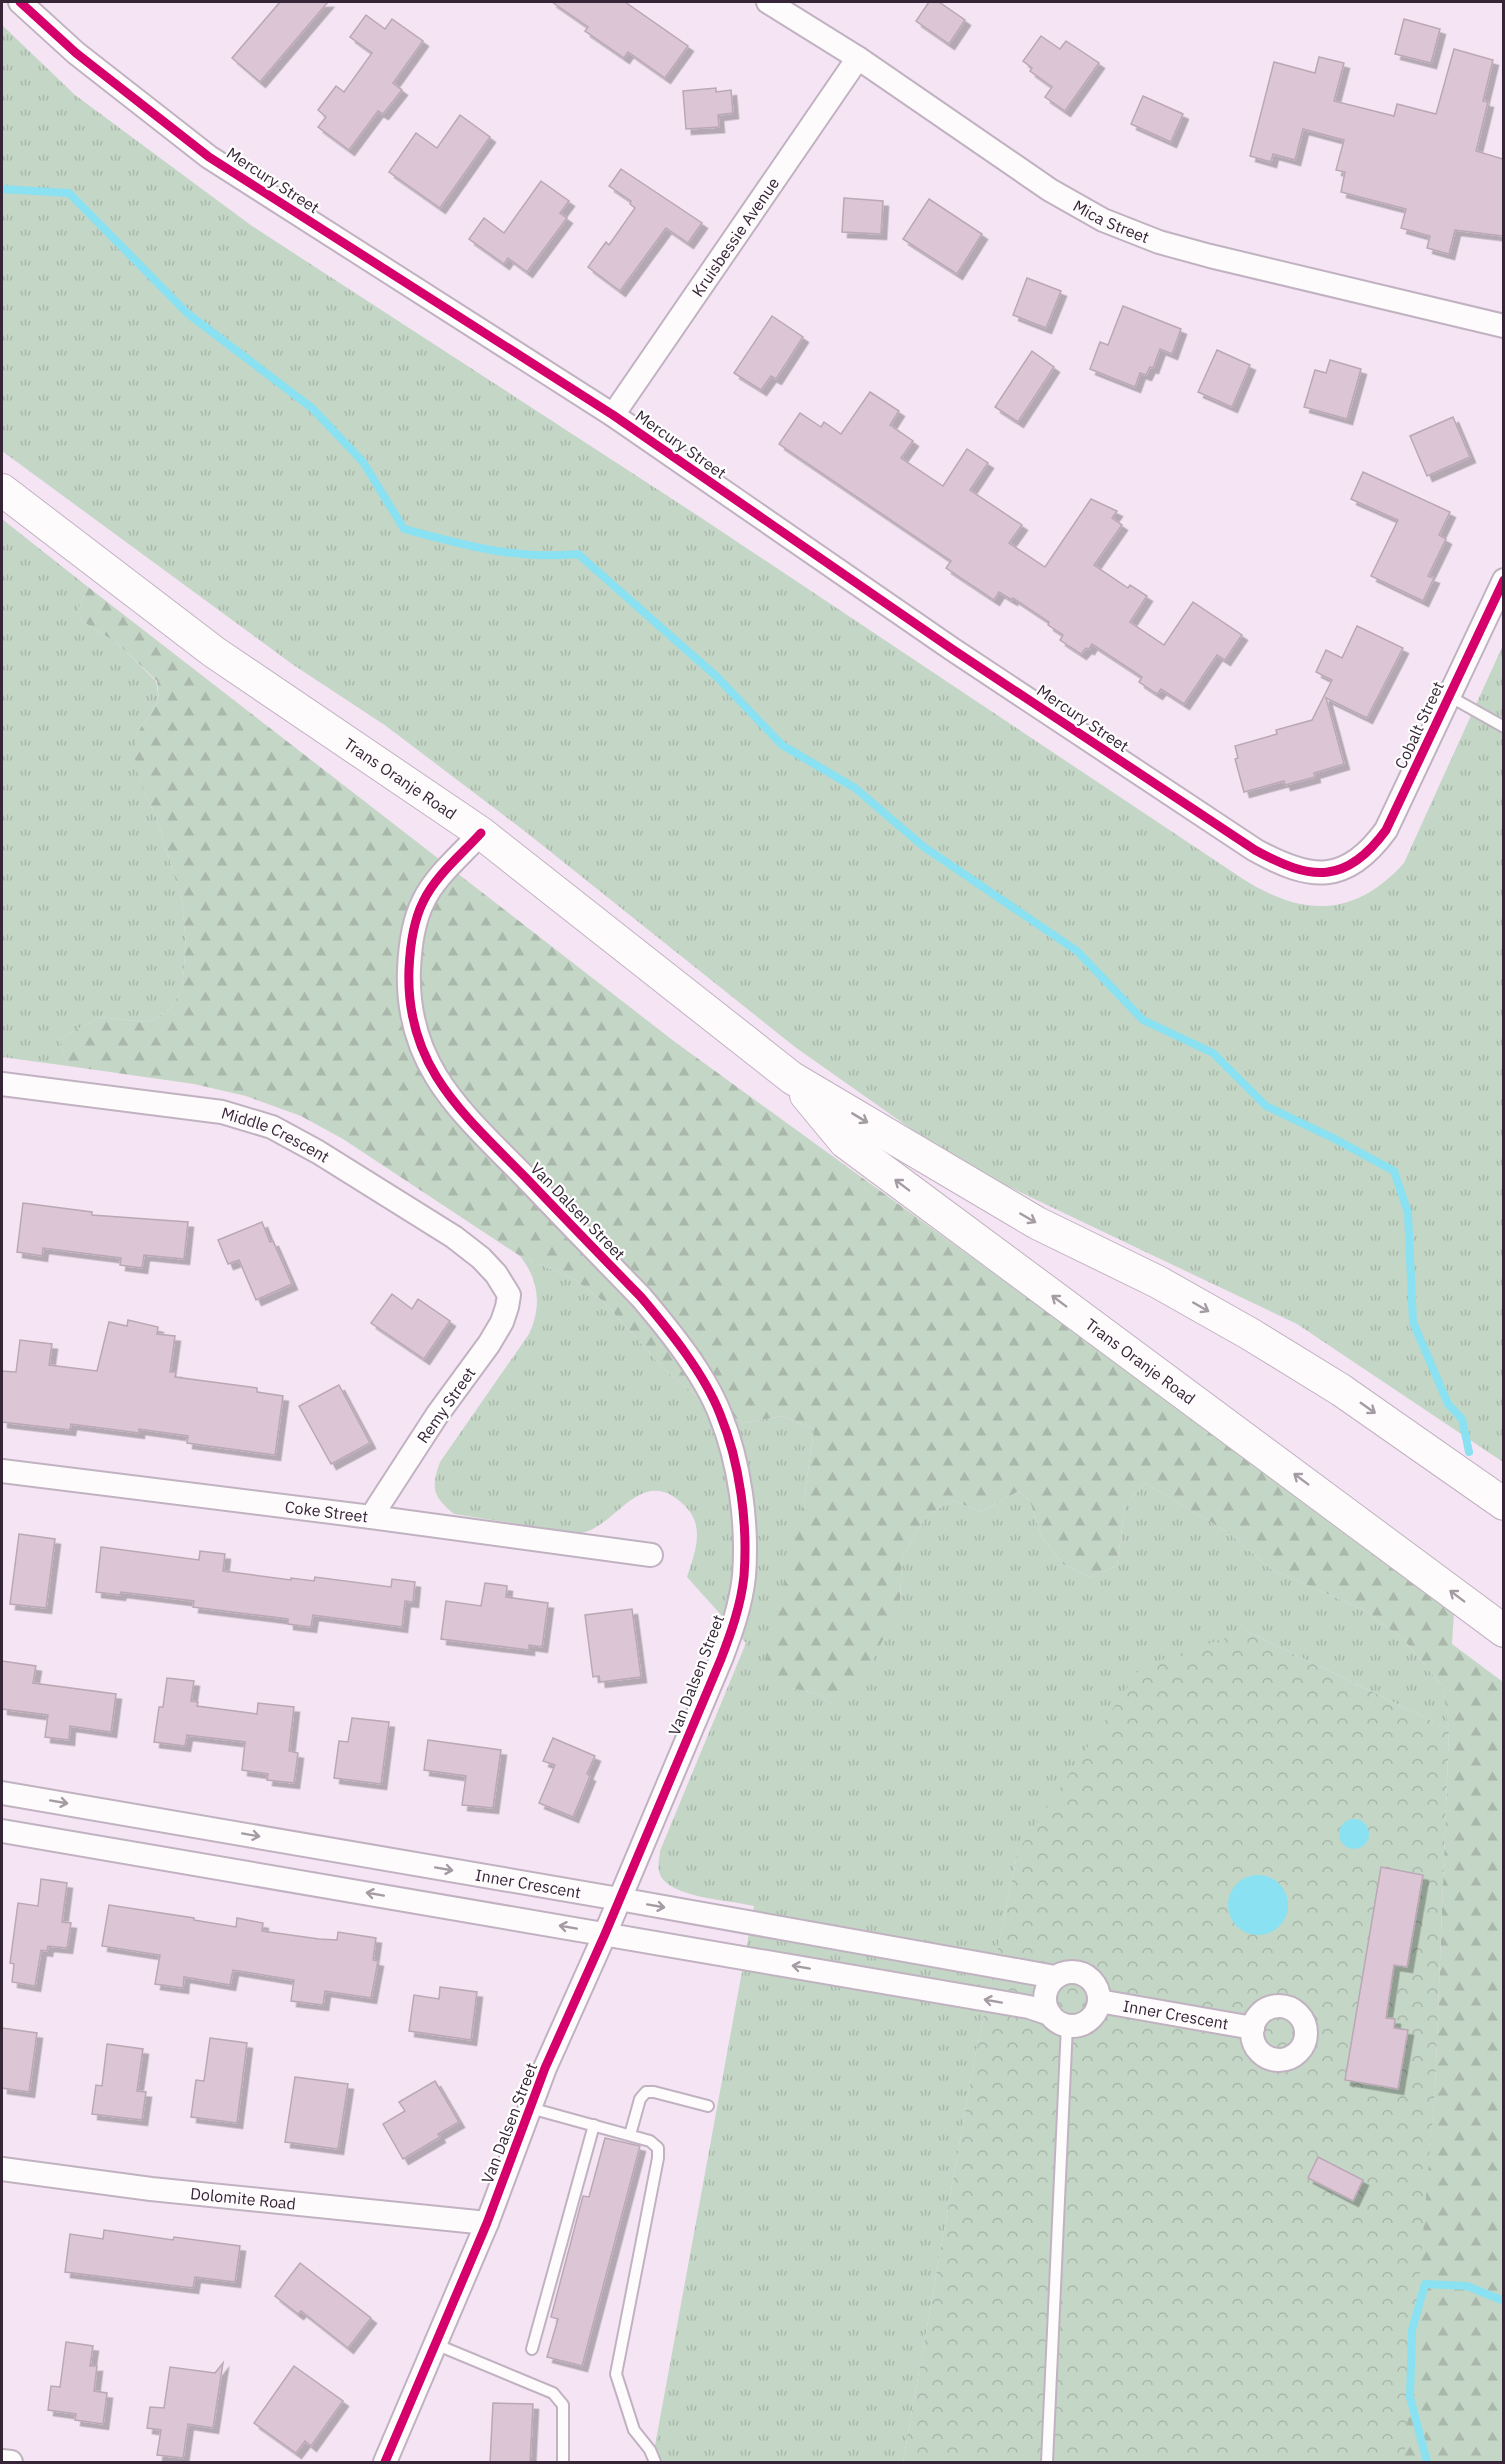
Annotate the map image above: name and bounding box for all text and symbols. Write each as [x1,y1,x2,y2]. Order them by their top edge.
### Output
street label: Mercury Street [223,143,323,217]
street label: Kruisbessie Avenue [687,173,783,300]
street label: Mica Street [1070,195,1152,247]
street label: Mercury Street [632,405,730,483]
street label: Cobalt Street [1390,678,1448,772]
street label: Mercury Street [1033,680,1133,756]
street label: Trans Oranje Road [340,733,460,824]
street label: Middle Crescent [219,1102,333,1167]
one-way arrow [851,1113,868,1125]
street label: Van Dalsen Street [526,1158,630,1264]
one-way arrow [895,1179,911,1191]
one-way arrow [1019,1212,1036,1224]
one-way arrow [1052,1295,1068,1307]
one-way arrow [1193,1301,1210,1313]
street label: Trans Oranje Road [1082,1314,1199,1409]
street label: Remy Street [412,1363,480,1447]
one-way arrow [1359,1402,1375,1414]
one-way arrow [1293,1472,1309,1485]
street label: Coke Street [284,1496,369,1527]
one-way arrow [1449,1589,1465,1602]
street label: Van Dalsen Street [664,1612,728,1738]
one-way arrow [49,1797,69,1808]
one-way arrow [241,1830,261,1841]
one-way arrow [433,1863,453,1874]
street label: Inner Crescent [474,1865,583,1902]
one-way arrow [366,1888,386,1899]
one-way arrow [646,1901,666,1912]
one-way arrow [558,1921,578,1932]
one-way arrow [792,1962,811,1973]
one-way arrow [984,1995,1004,2006]
street label: Inner Crescent [1121,1995,1230,2034]
street label: Van Dalsen Street [477,2060,541,2186]
street label: Dolomite Road [189,2183,297,2214]

